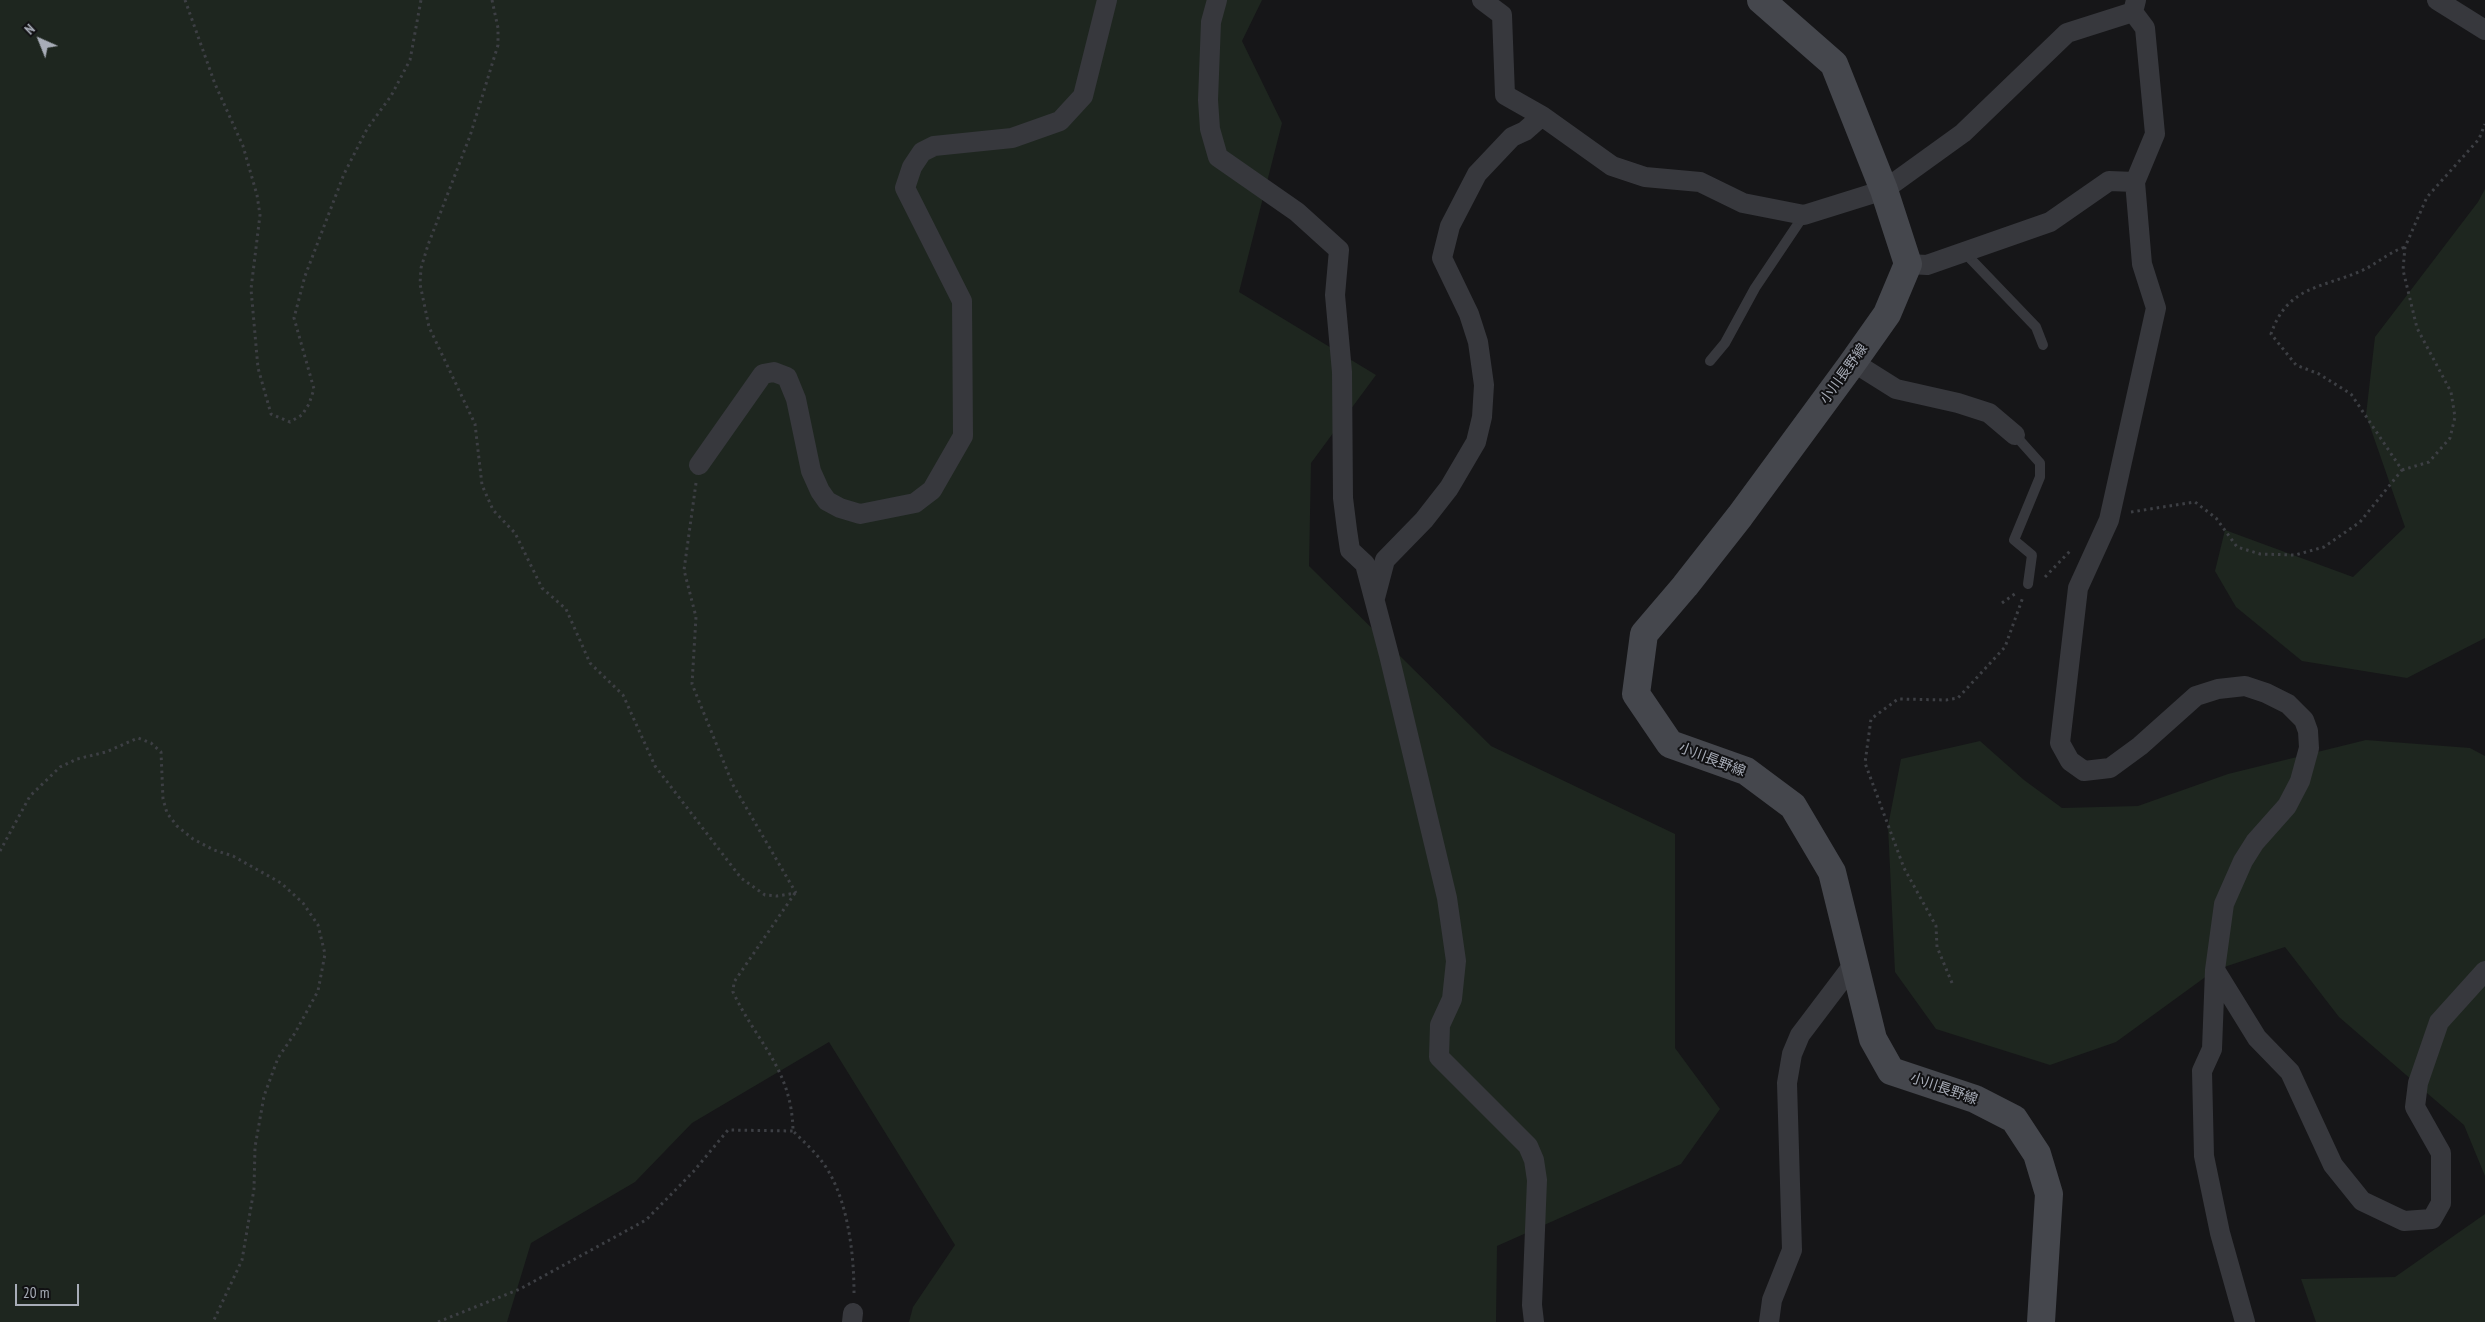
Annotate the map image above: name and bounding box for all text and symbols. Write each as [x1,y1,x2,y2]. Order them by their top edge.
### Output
north arrow [15,15,65,65]
text: N [21,20,39,38]
street label: 小川長野線 [1817,341,1871,407]
street label: 小川長野線 [1676,740,1748,780]
street label: 小川長野線 [1908,1070,1980,1108]
scale bar [18,1274,81,1306]
text: 20 m [23,1283,49,1302]

